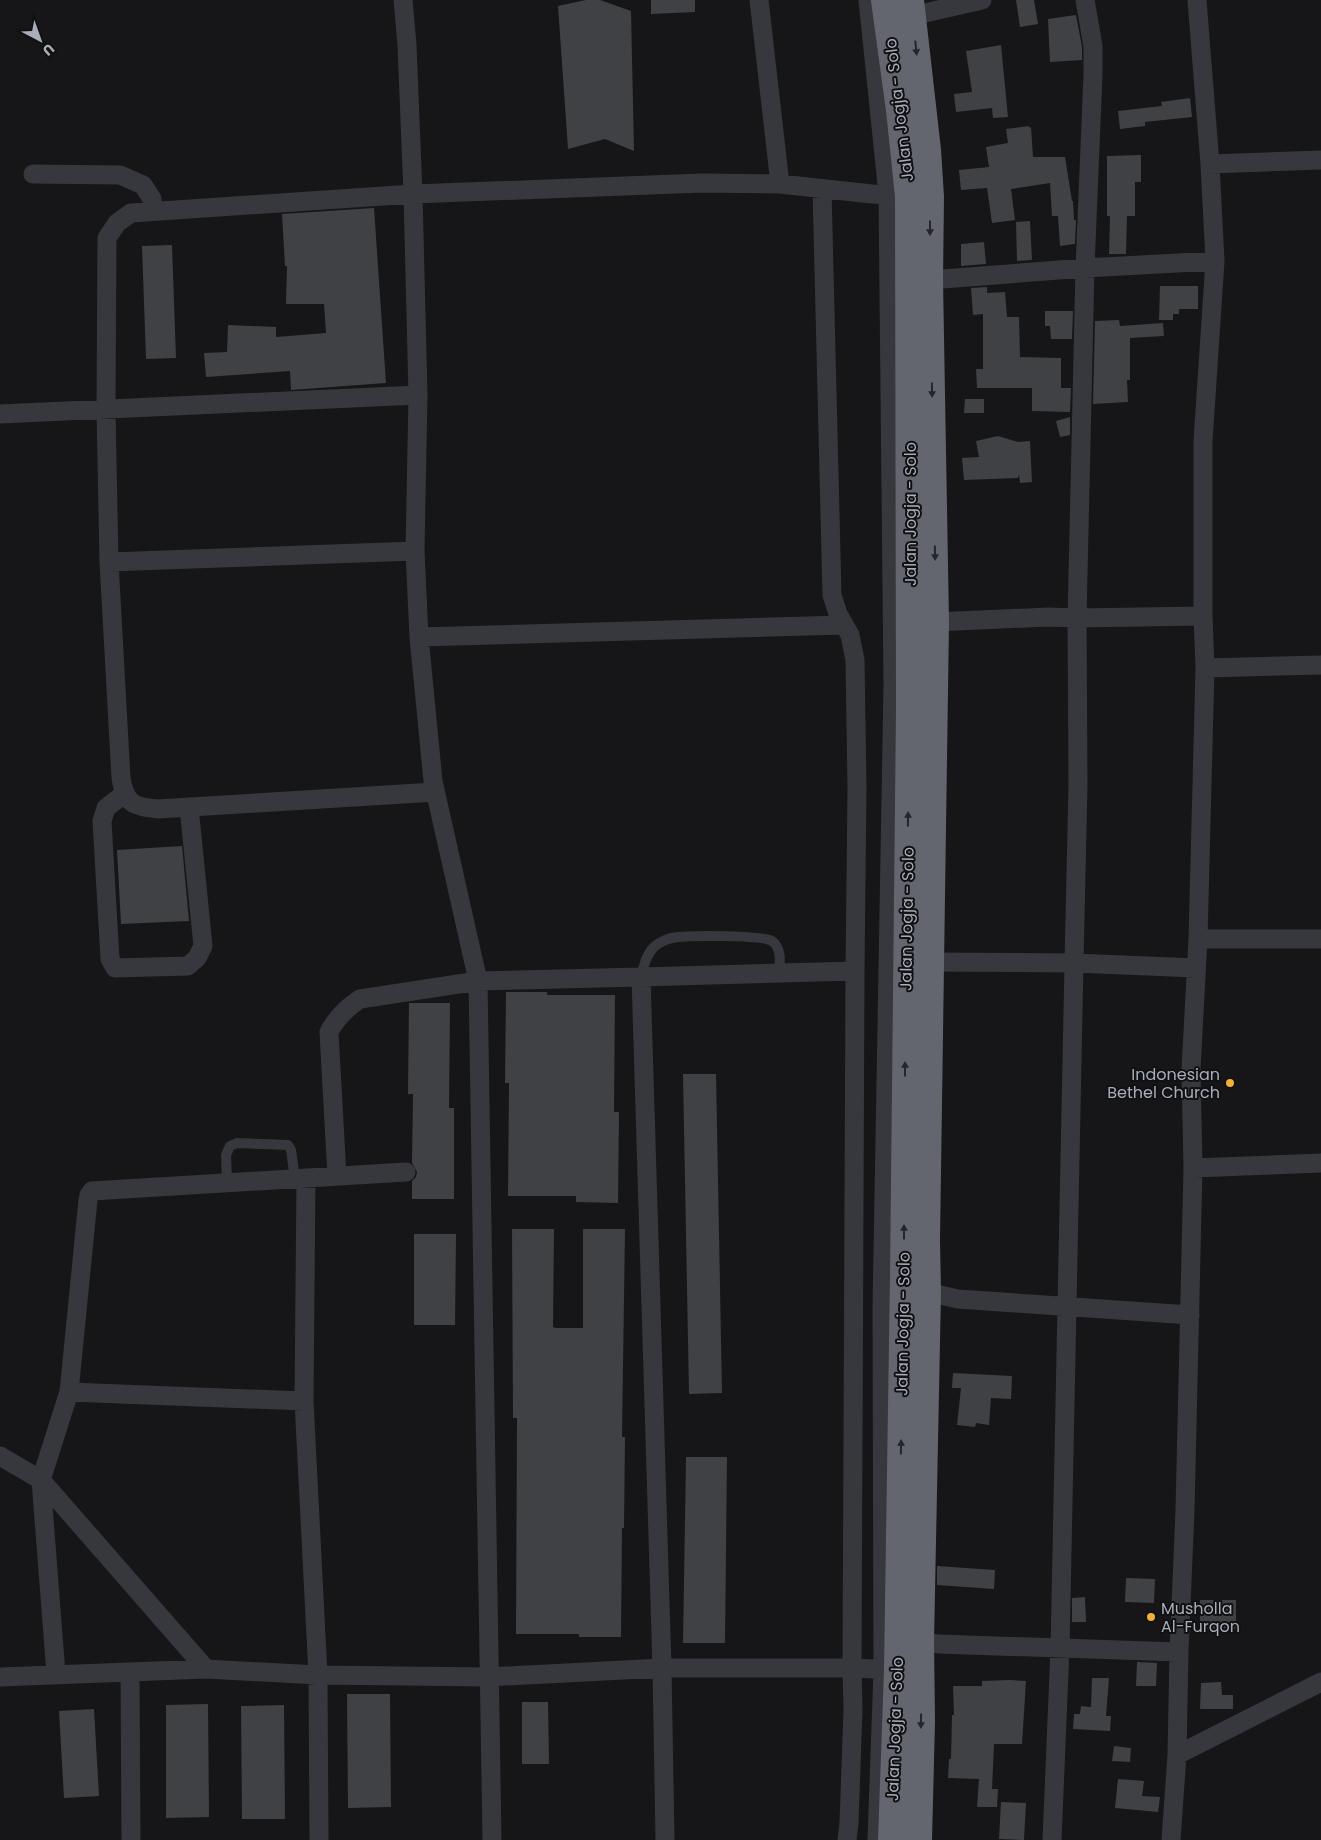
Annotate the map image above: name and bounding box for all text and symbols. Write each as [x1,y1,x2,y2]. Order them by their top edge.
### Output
north arrow [15,15,65,65]
street label: Jalan Jogja - Solo [879,37,919,183]
text: U [38,39,59,61]
one-way arrow [912,41,920,57]
one-way arrow [926,220,934,236]
one-way arrow [928,382,936,398]
street label: Jalan Jogja - Solo [899,442,922,586]
one-way arrow [931,545,939,561]
one-way arrow [904,811,912,827]
street label: Jalan Jogja - Solo [894,847,920,991]
one-way arrow [902,1061,910,1077]
place label: Indonesian Bethel Church [1107,1063,1220,1104]
marker: Indonesian Bethel Church [1224,1077,1236,1089]
one-way arrow [900,1223,908,1239]
street label: Jalan Jogja - Solo [890,1252,916,1396]
one-way arrow [897,1438,905,1454]
place label: Musholla Al-Furqon [1161,1597,1240,1638]
marker: Musholla Al-Furqon [1145,1611,1157,1623]
street label: Jalan Jogja - Solo [881,1657,909,1801]
one-way arrow [917,1713,925,1729]

